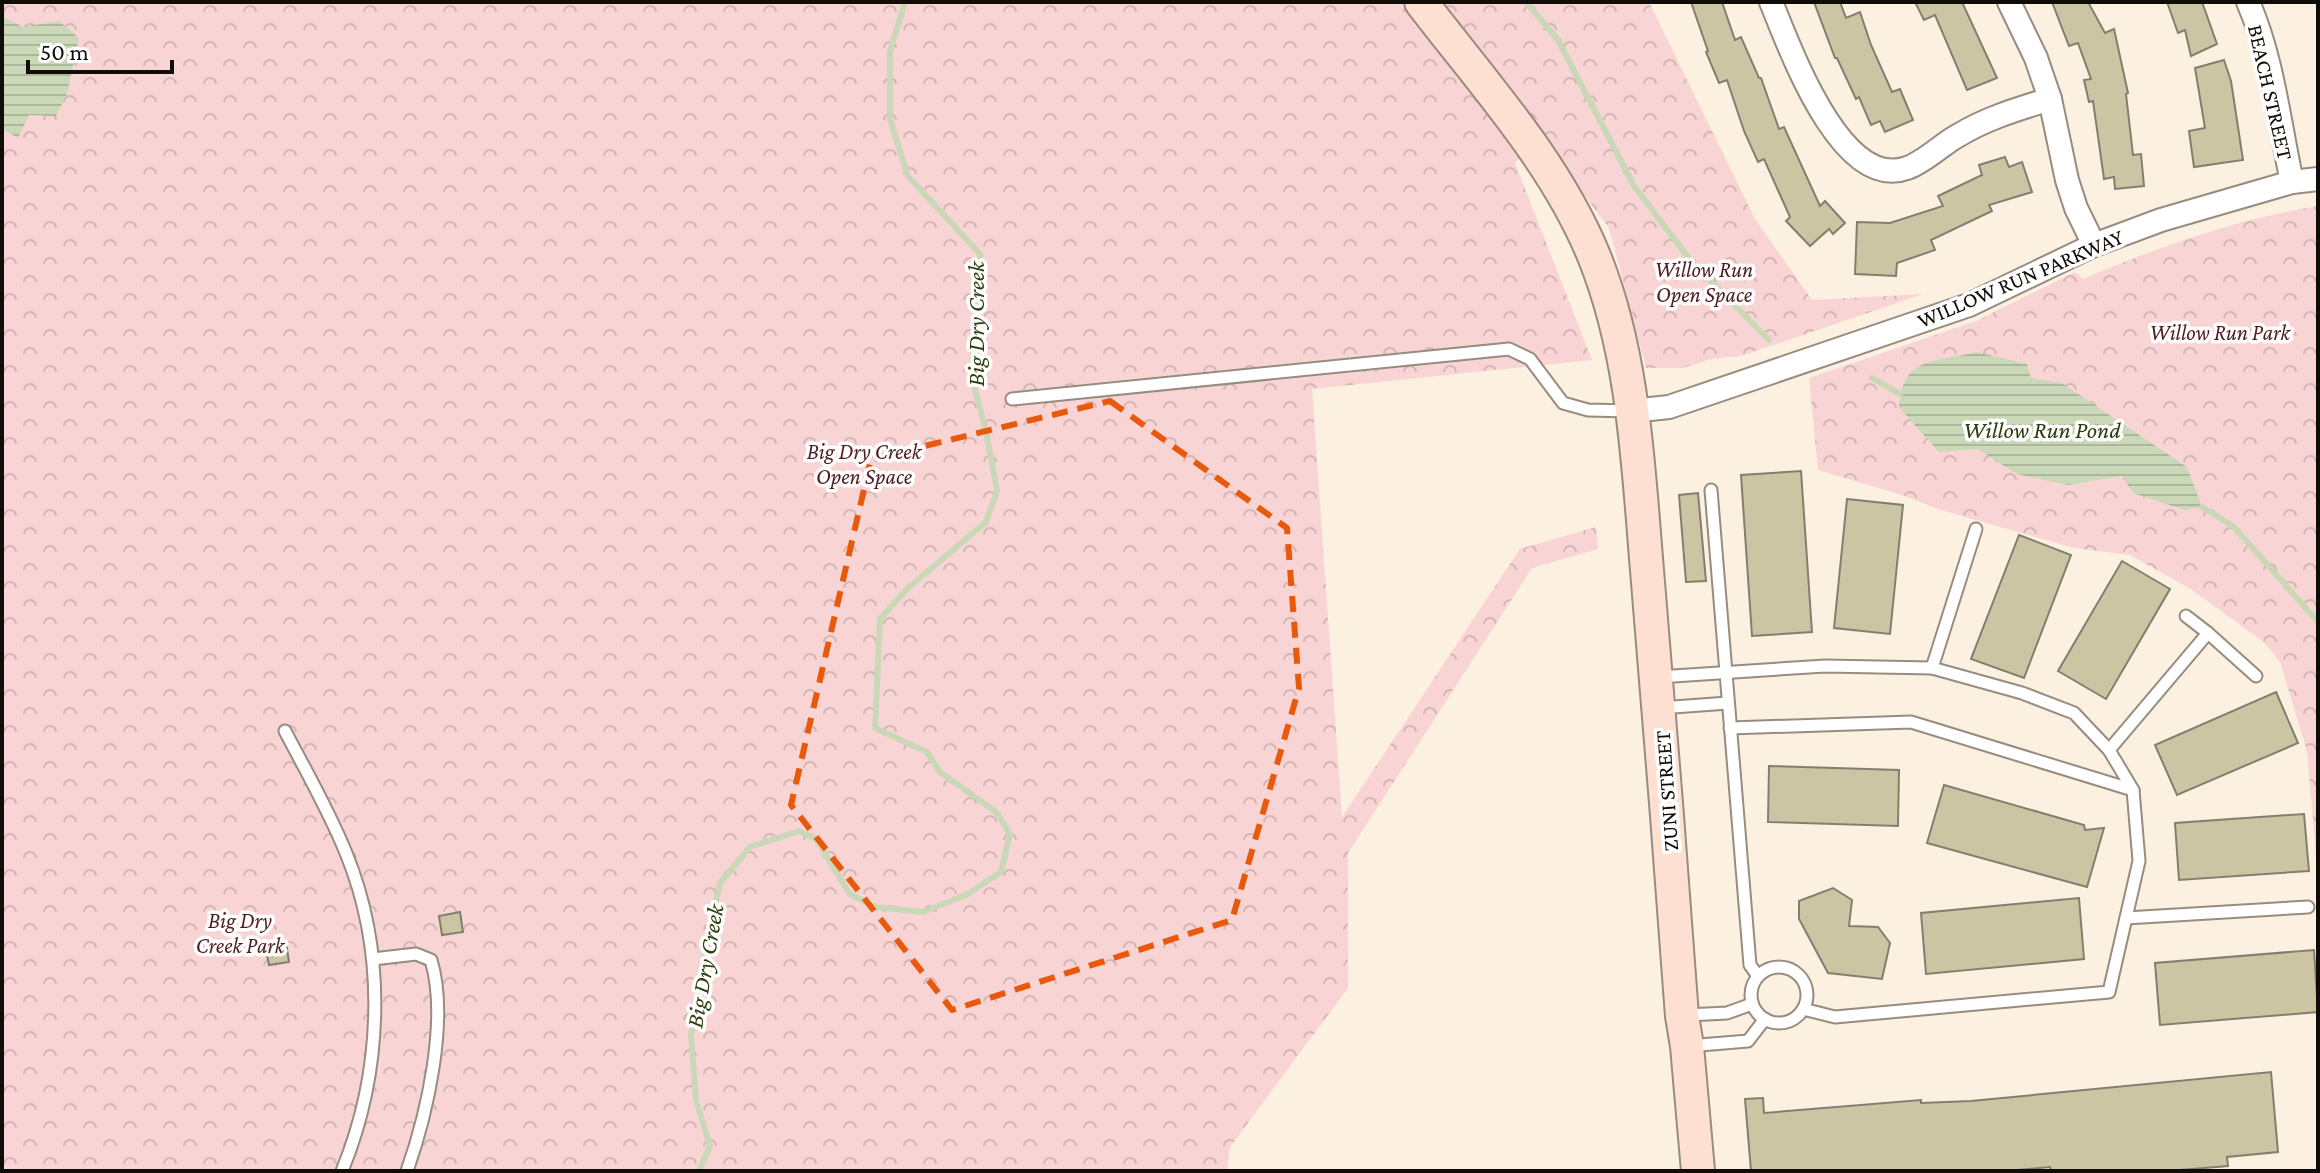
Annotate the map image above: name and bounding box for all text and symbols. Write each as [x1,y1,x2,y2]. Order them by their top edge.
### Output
street label: BEACH STREET [2243,22,2298,162]
scale bar [28,24,172,74]
text: 50 m [40,38,89,65]
street label: WILLOW RUN PARKWAY [1913,224,2127,333]
park label: Willow Run Open Space [1655,257,1753,307]
water label: Big Dry Creek [962,260,989,386]
park label: Willow Run Park [2150,320,2292,345]
water label: Willow Run Pond [1964,416,2121,443]
park label: Big Dry Creek Open Space [807,439,923,489]
street label: ZUNI STREET [1650,730,1683,852]
water label: Big Dry Creek [680,901,729,1030]
park label: Big Dry Creek Park [196,908,286,958]

